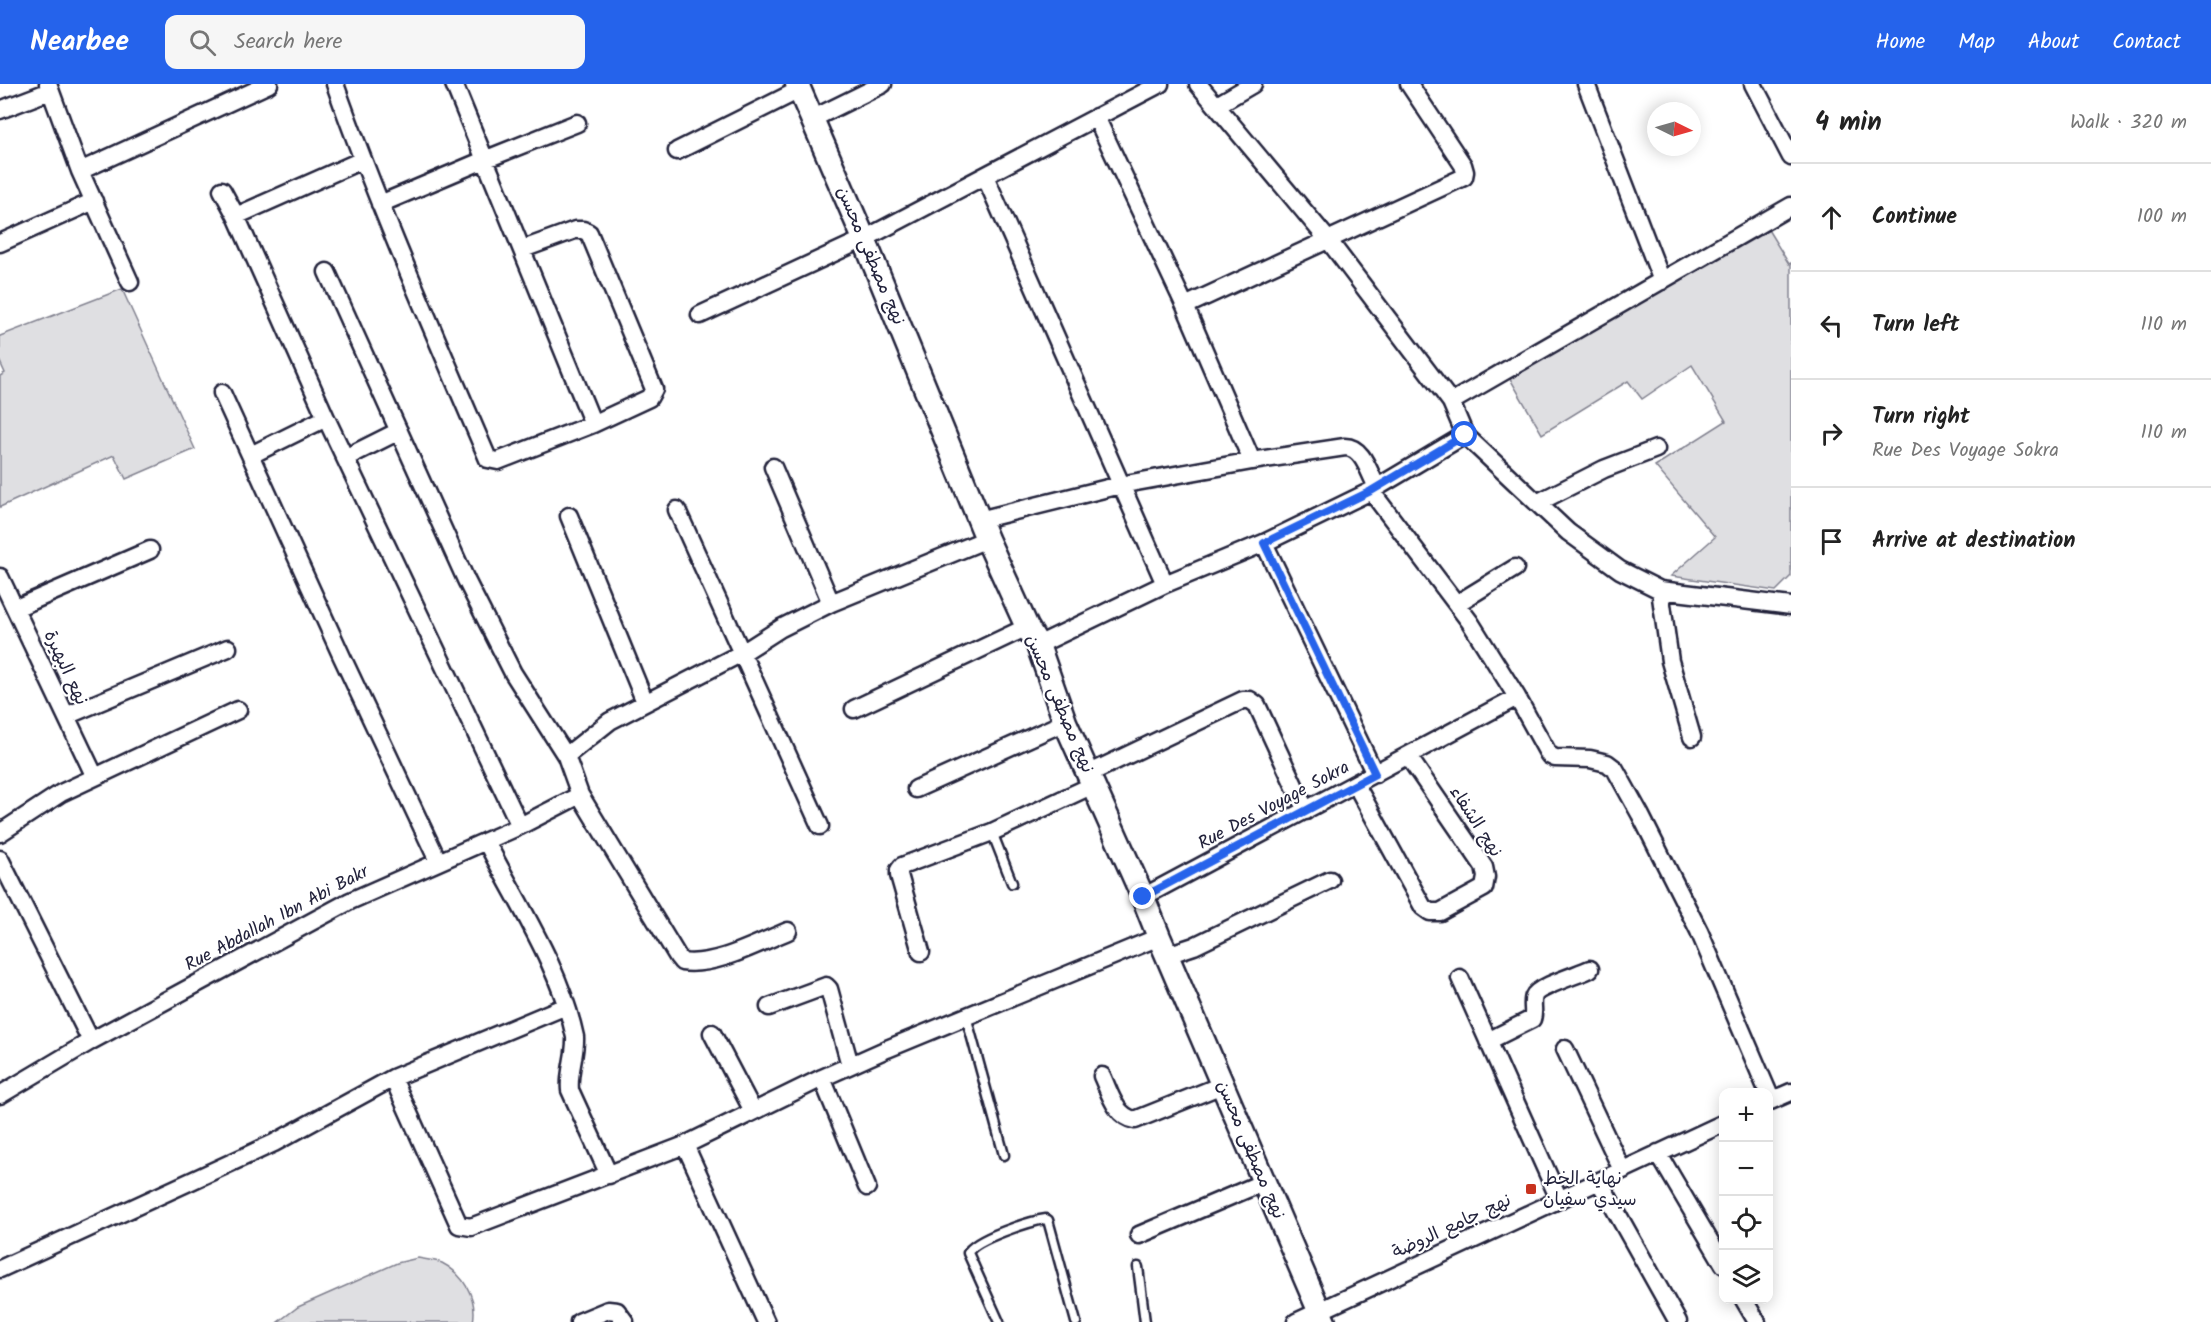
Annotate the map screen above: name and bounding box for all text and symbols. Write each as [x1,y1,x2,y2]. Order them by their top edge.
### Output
search box [165,15,585,69]
text: Nearbee [30,20,129,65]
text: Search here [234,25,342,60]
icon: search [186,26,219,59]
text: Home [1876,26,1925,59]
text: Map [1958,26,1995,59]
text: About [2028,26,2079,59]
text: Contact [2112,26,2181,59]
north arrow [1647,102,1701,156]
text: 4 min [1815,102,1882,144]
text: Walk · 320 m [2070,107,2187,139]
street label: نهج مصطفى محسن [828,182,912,330]
text: Continue [1872,200,1957,235]
icon: ahead [1815,201,1848,234]
text: 100 m [2137,201,2187,233]
text: Turn left [1872,308,1959,343]
icon: left [1815,309,1848,342]
text: 110 m [2141,309,2187,341]
text: Turn right [1872,400,1970,435]
icon: right [1815,417,1848,450]
text: 110 m [2141,417,2187,449]
route start [1451,421,1477,447]
text: Rue Des Voyage Sokra [1872,435,2059,467]
text: Arrive at destination [1872,524,2075,559]
icon: arrive [1815,525,1848,558]
street label: نهع البهيرة [35,626,95,710]
street label: نهج مصطفى محسن [1017,630,1101,778]
street label: Rue Des Voyage Sokra [1193,754,1355,858]
street label: نهج الشفاء [1441,780,1509,864]
street label: Rue Abdallah Ibn Abi Bakr [180,858,375,980]
route end [1129,883,1155,909]
street label: نهج مصطفى محسن [1208,1076,1292,1224]
map controls [1719,1088,1773,1304]
button: + [1719,1088,1773,1142]
button: − [1719,1142,1773,1196]
place label: نهاية الخط سيدي سفيان [1543,1165,1637,1215]
marker: نهاية الخط سيدي سفيان [1524,1182,1538,1196]
street label: نهج جامع الروضة [1388,1187,1516,1267]
button: locate [1719,1196,1773,1250]
button: layers [1719,1250,1773,1304]

